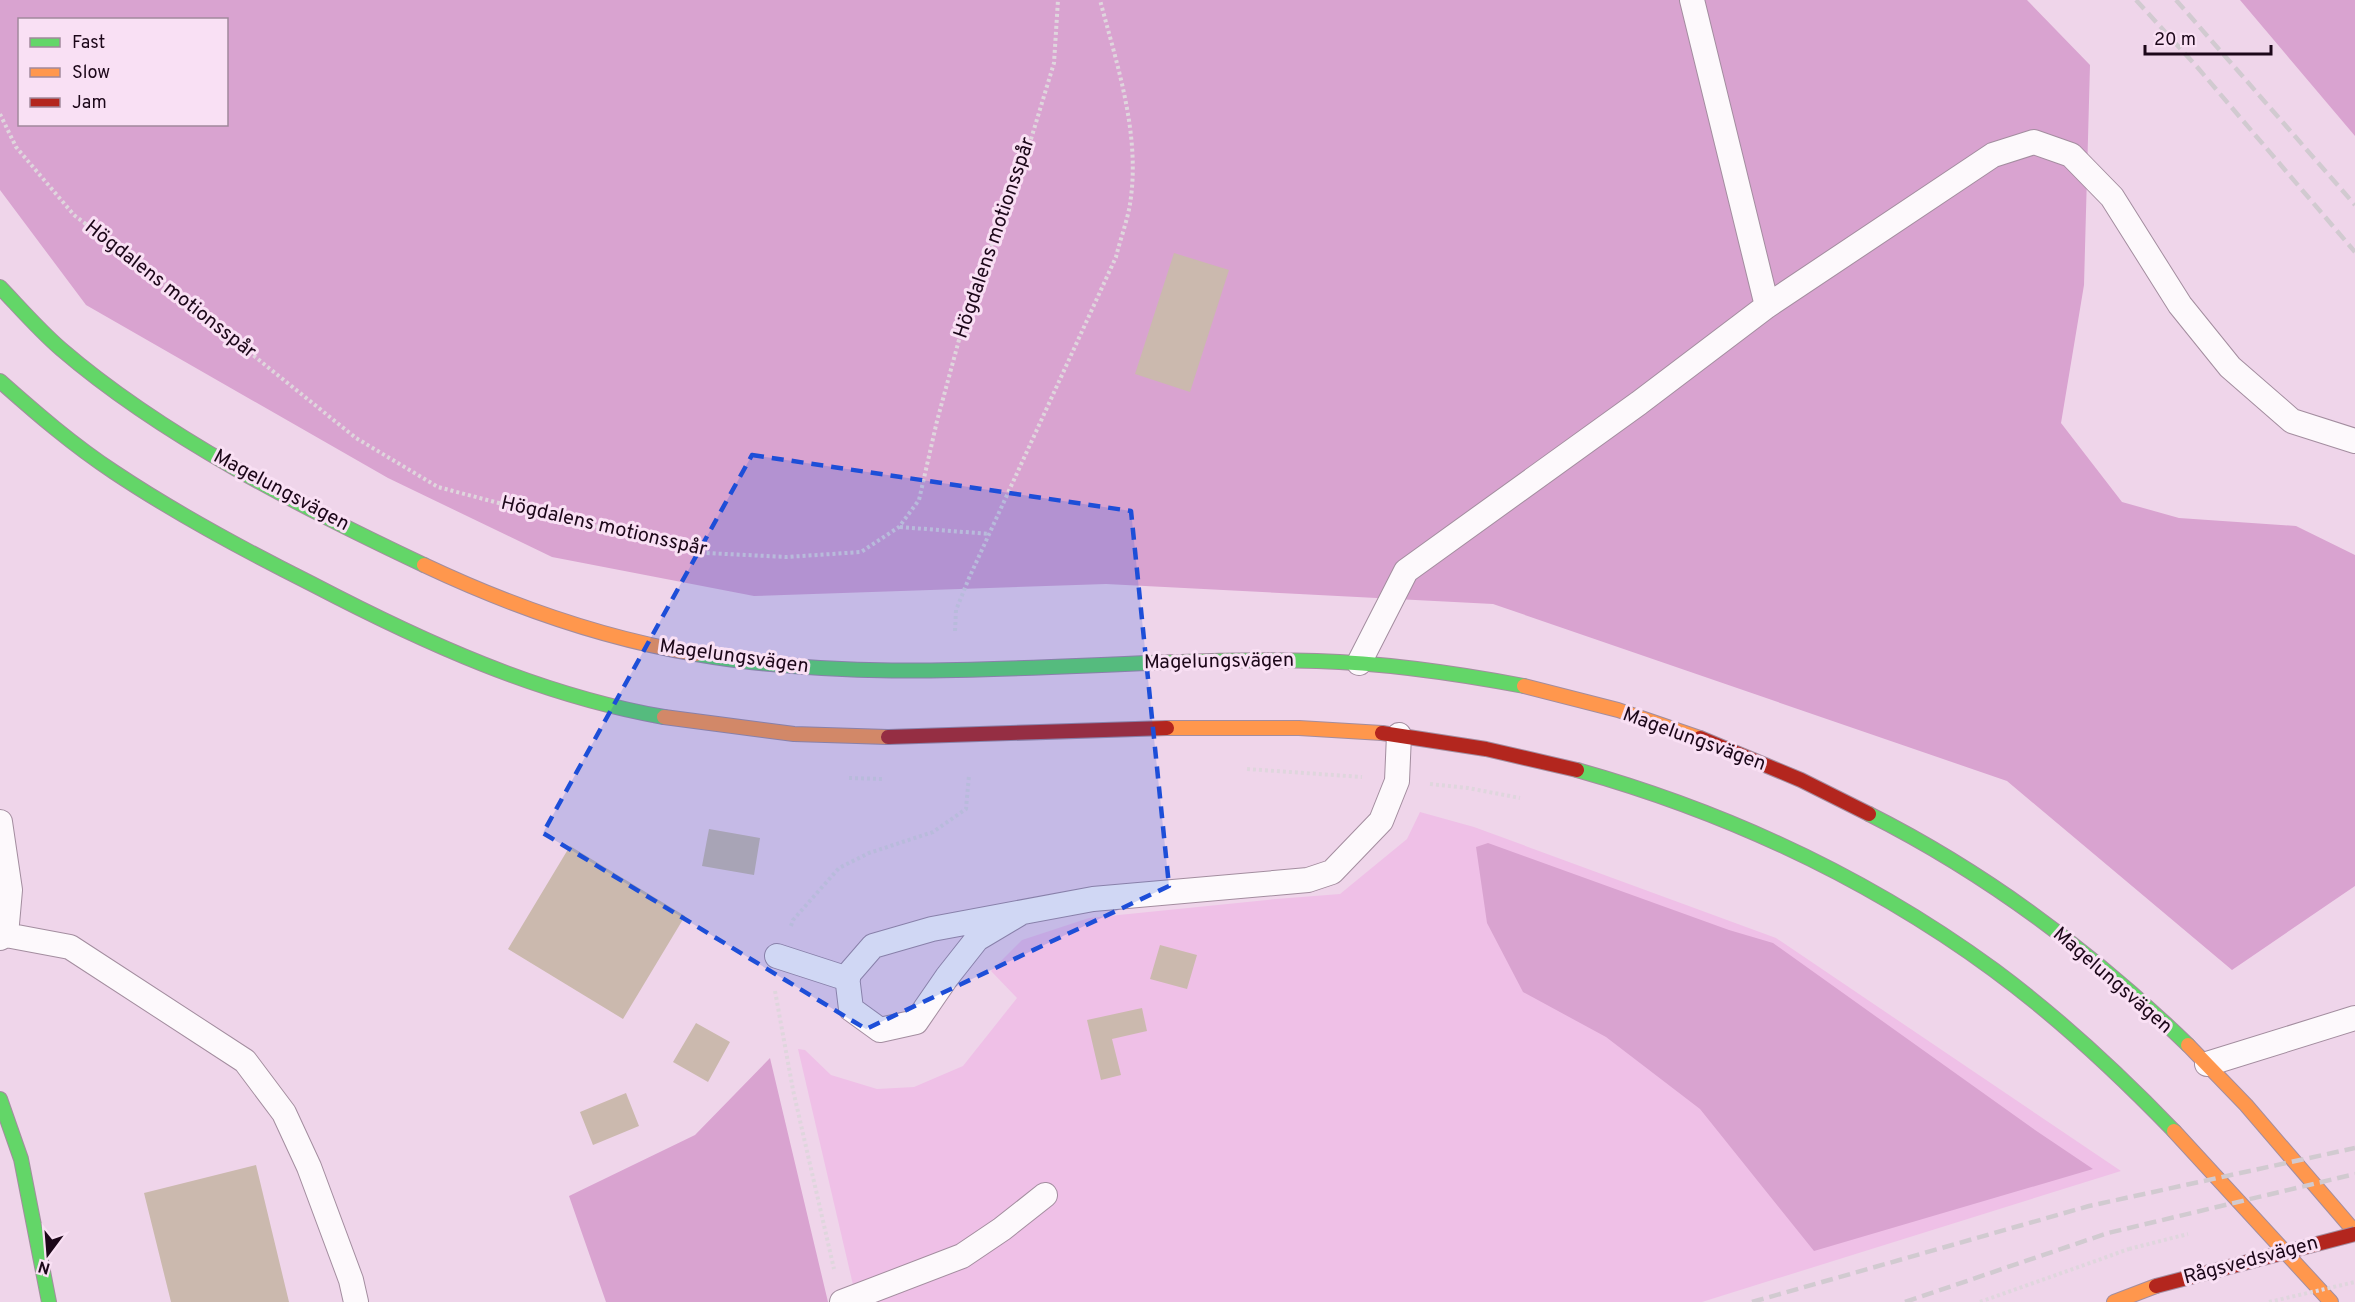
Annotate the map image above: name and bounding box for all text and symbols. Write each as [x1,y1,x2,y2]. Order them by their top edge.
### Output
legend [18,18,228,126]
scale bar [2145,18,2271,56]
text: 20 m [2154,29,2196,52]
text: Fast [72,32,105,55]
text: Slow [72,62,110,85]
text: Jam [72,92,107,115]
street label: Högdalens motionsspår [948,134,1042,342]
street label: Högdalens motionsspår [79,215,261,365]
street label: Magelungsvägen [208,444,354,538]
street label: Högdalens motionsspår [498,491,710,563]
street label: Magelungsvägen [658,634,810,680]
street label: Magelungsvägen [1144,648,1294,676]
street label: Magelungsvägen [1619,702,1769,778]
street label: Magelungsvägen [2047,922,2177,1040]
north arrow [18,1224,78,1284]
street label: Rågsvedsvägen [2181,1231,2321,1291]
text: N [36,1255,53,1278]

